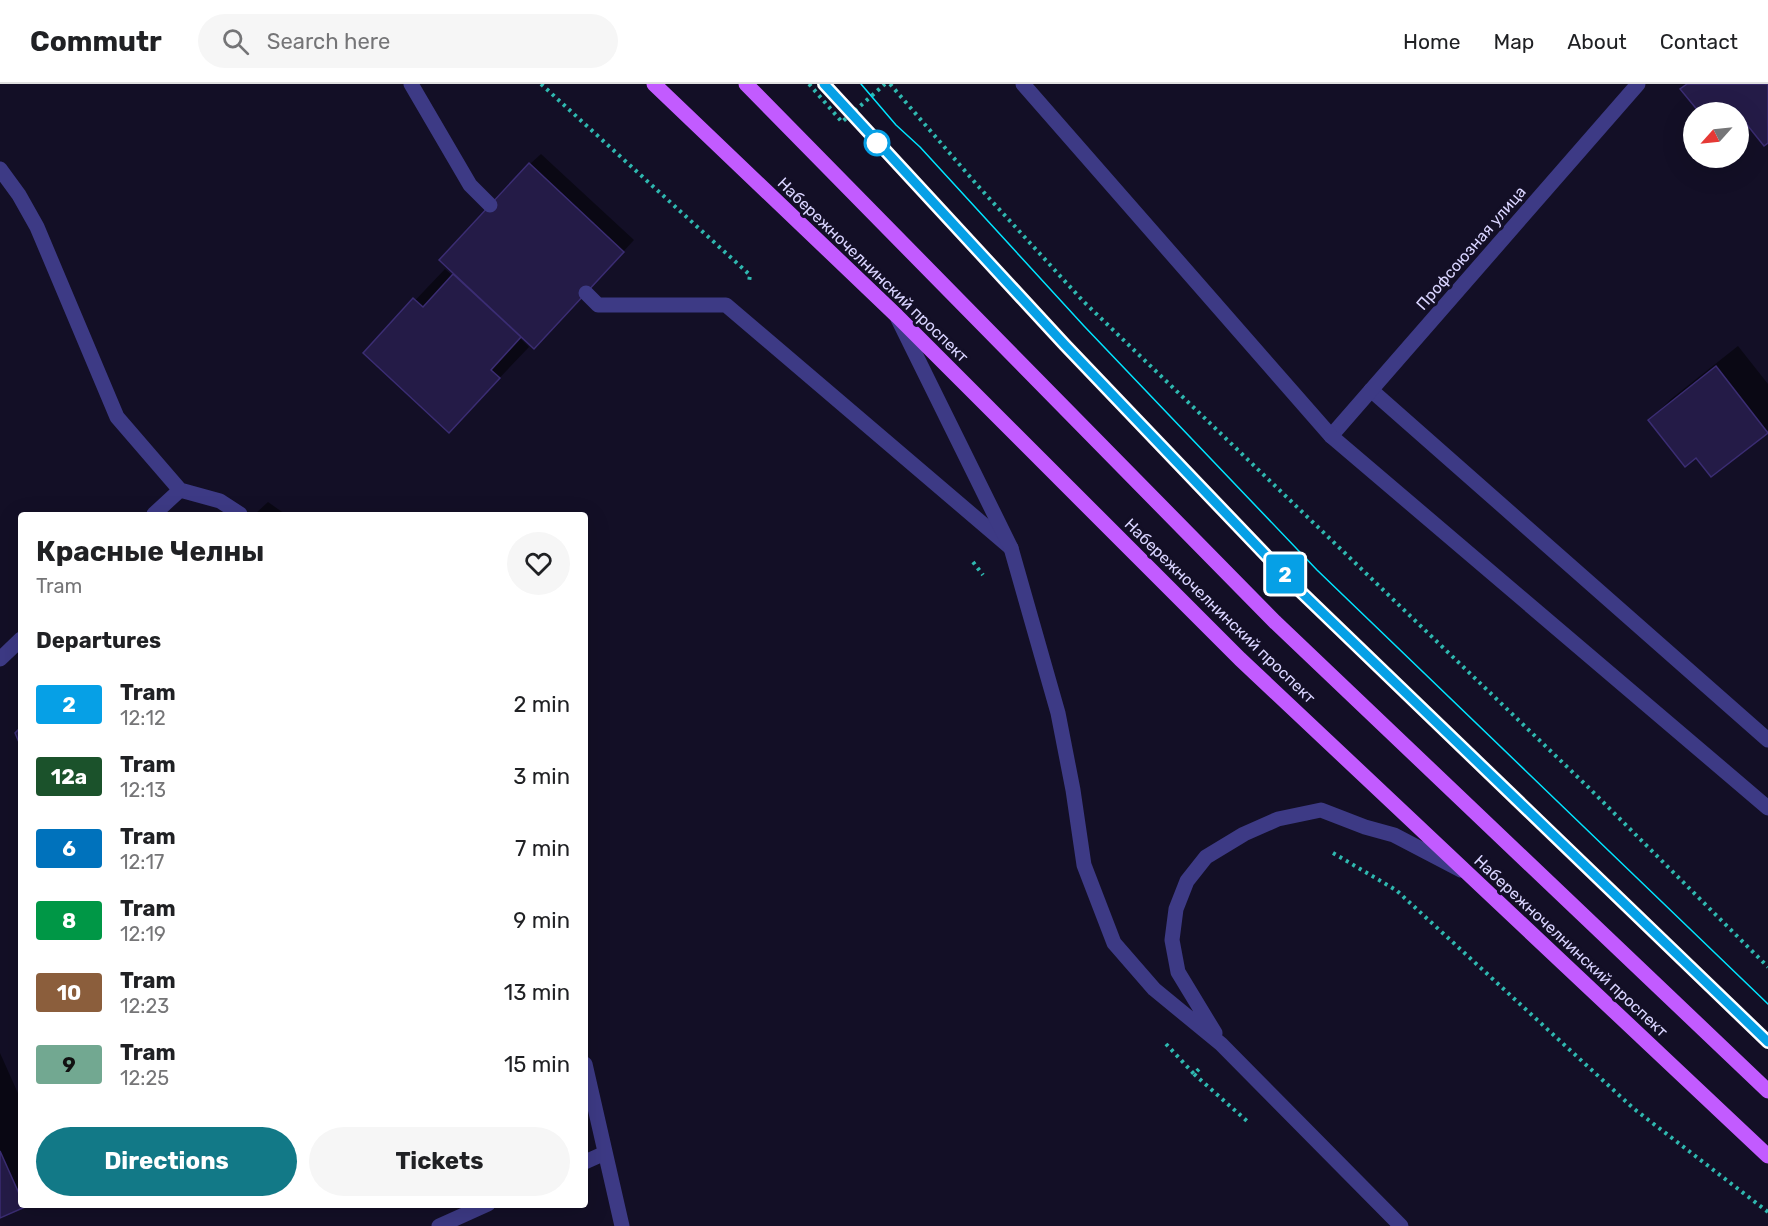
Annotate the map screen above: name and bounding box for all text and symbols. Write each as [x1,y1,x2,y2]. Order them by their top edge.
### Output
search box [198,14,618,68]
text: Commutr [30,25,162,58]
icon: search [219,25,252,58]
text: Search here [267,28,390,55]
text: Home [1403,29,1460,54]
text: Map [1493,29,1534,54]
text: About [1567,29,1627,54]
text: Contact [1660,29,1738,54]
north arrow [1683,102,1749,168]
map controls [1683,102,1749,168]
unlabelled marker [864,130,890,156]
street label: Набережночелнинский проспект [774,174,972,366]
street label: Профсоюзная улица [1412,182,1530,314]
street label: Набережночелнинский проспект [1121,515,1319,707]
button: heart [507,532,570,595]
text: Красные Челны [36,535,264,568]
line badge: 2 [1266,554,1304,594]
text: 2 [1278,562,1292,587]
text: Tram [36,574,82,598]
text: Departures [36,627,161,654]
text: Tram [120,679,176,706]
text: 2 min [513,691,570,718]
text: 2 [62,692,76,717]
text: 12:12 [120,706,166,730]
text: Tram [120,751,176,778]
text: 3 min [513,763,570,790]
text: 12а [51,764,87,789]
text: 12:13 [120,778,166,802]
text: Tram [120,823,176,850]
text: 7 min [515,835,570,862]
text: 6 [62,836,76,861]
text: 12:17 [120,850,164,874]
street label: Набережночелнинский проспект [1470,851,1672,1041]
text: Tram [120,895,176,922]
text: 9 min [513,907,570,934]
text: 8 [62,908,76,933]
text: 12:19 [120,922,166,946]
text: Tram [120,967,176,994]
text: 13 min [504,979,570,1006]
text: 10 [57,980,81,1005]
text: 12:23 [120,994,169,1018]
text: Tram [120,1039,176,1066]
text: 15 min [504,1051,570,1078]
text: 9 [62,1052,76,1077]
text: 12:25 [120,1066,169,1090]
button: Directions [36,1127,297,1196]
button: Tickets [309,1127,570,1196]

